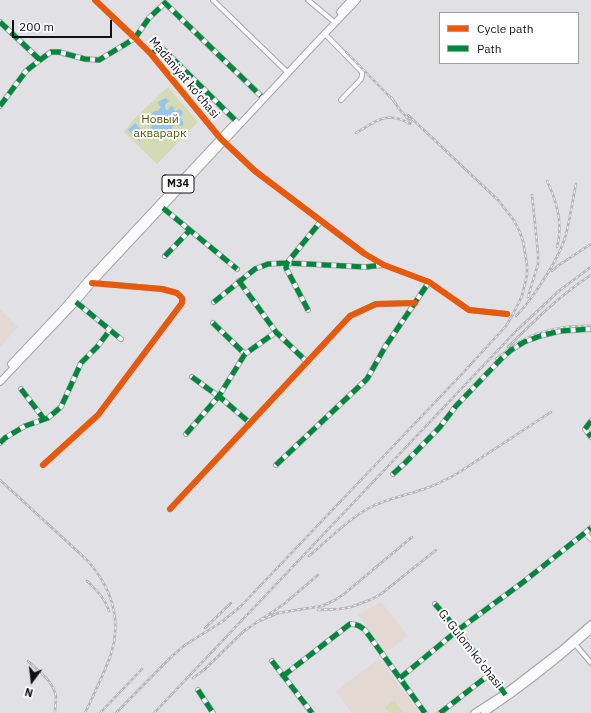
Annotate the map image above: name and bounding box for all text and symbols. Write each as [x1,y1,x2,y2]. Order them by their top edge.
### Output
scale bar [14,12,114,38]
legend [439,12,579,64]
text: 200 m [19,19,54,34]
text: Cycle path [477,21,534,36]
street label: Madaniyat ko'chasi [146,34,222,122]
text: Path [477,41,502,56]
park label: Новый акварарк [134,113,186,141]
road number: M34 [162,175,194,193]
street label: G. Gulom ko'chasi [435,607,505,691]
north arrow [12,661,52,701]
text: N [23,685,35,700]

